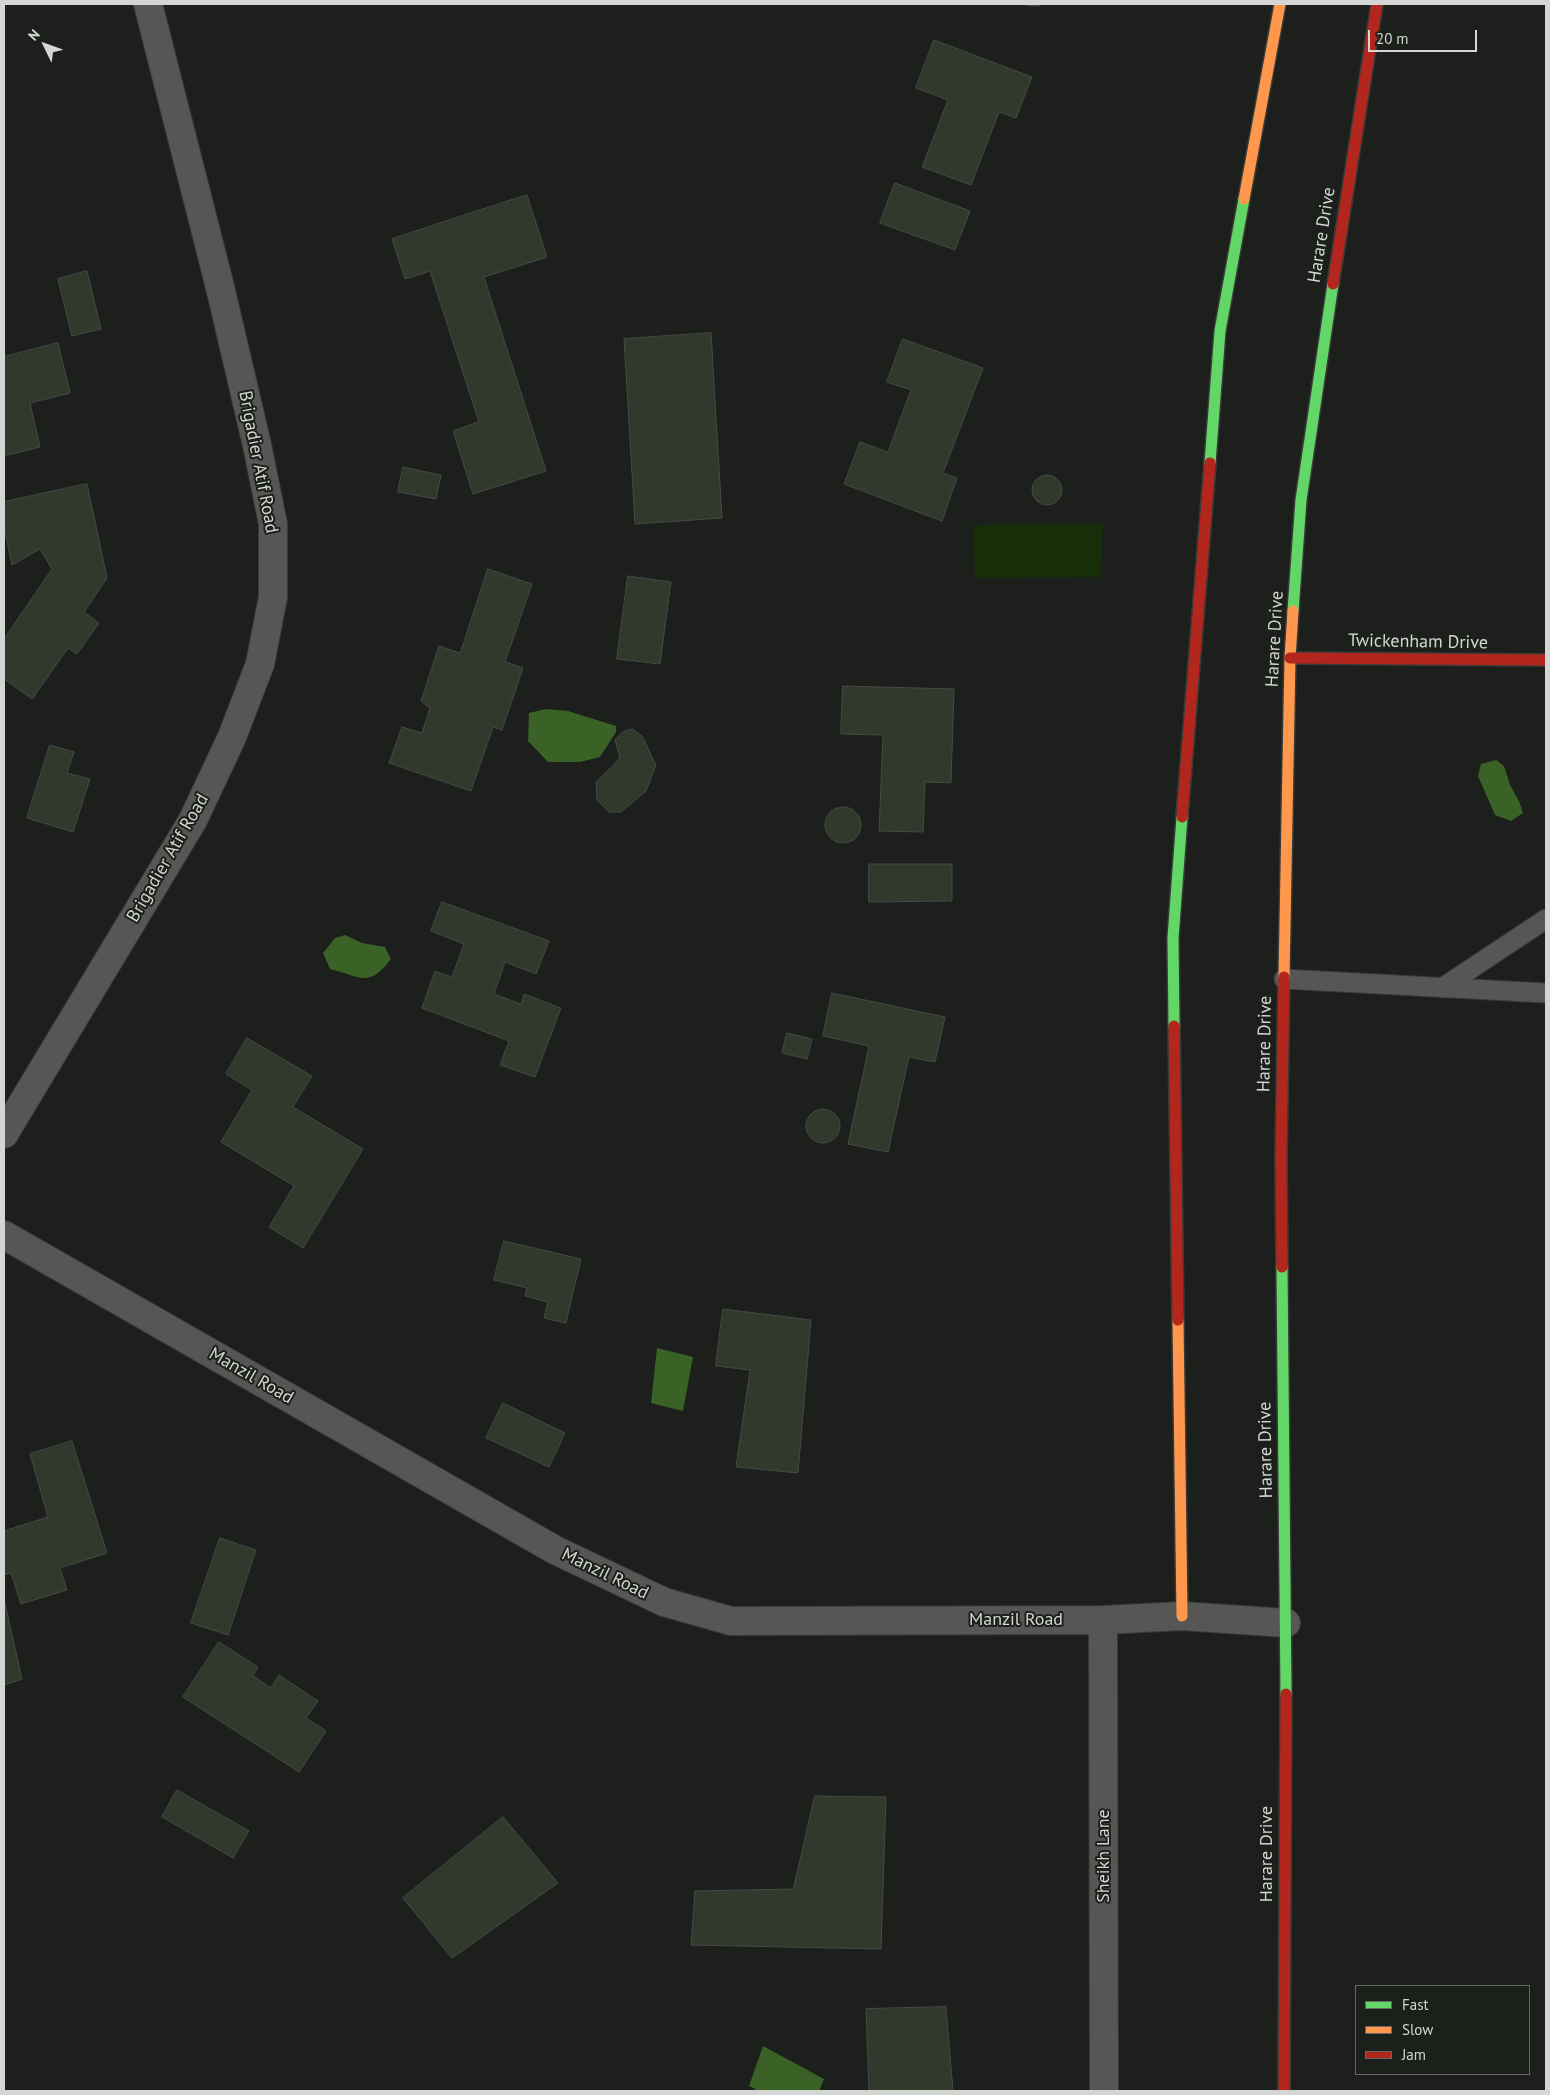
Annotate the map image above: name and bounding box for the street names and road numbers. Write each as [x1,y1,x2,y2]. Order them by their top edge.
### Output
street label: Harare Drive [1304,186,1340,284]
street label: Brigadier Atif Road [234,389,282,535]
street label: Harare Drive [1262,590,1288,688]
street label: Twickenham Drive [1348,630,1488,654]
street label: Brigadier Atif Road [123,790,213,926]
street label: Harare Drive [1253,996,1277,1092]
street label: Manzil Road [205,1343,297,1409]
street label: Harare Drive [1254,1402,1278,1498]
street label: Manzil Road [558,1544,652,1604]
street label: Manzil Road [969,1609,1063,1631]
street label: Harare Drive [1256,1806,1278,1902]
street label: Sheikh Lane [1093,1809,1115,1903]

